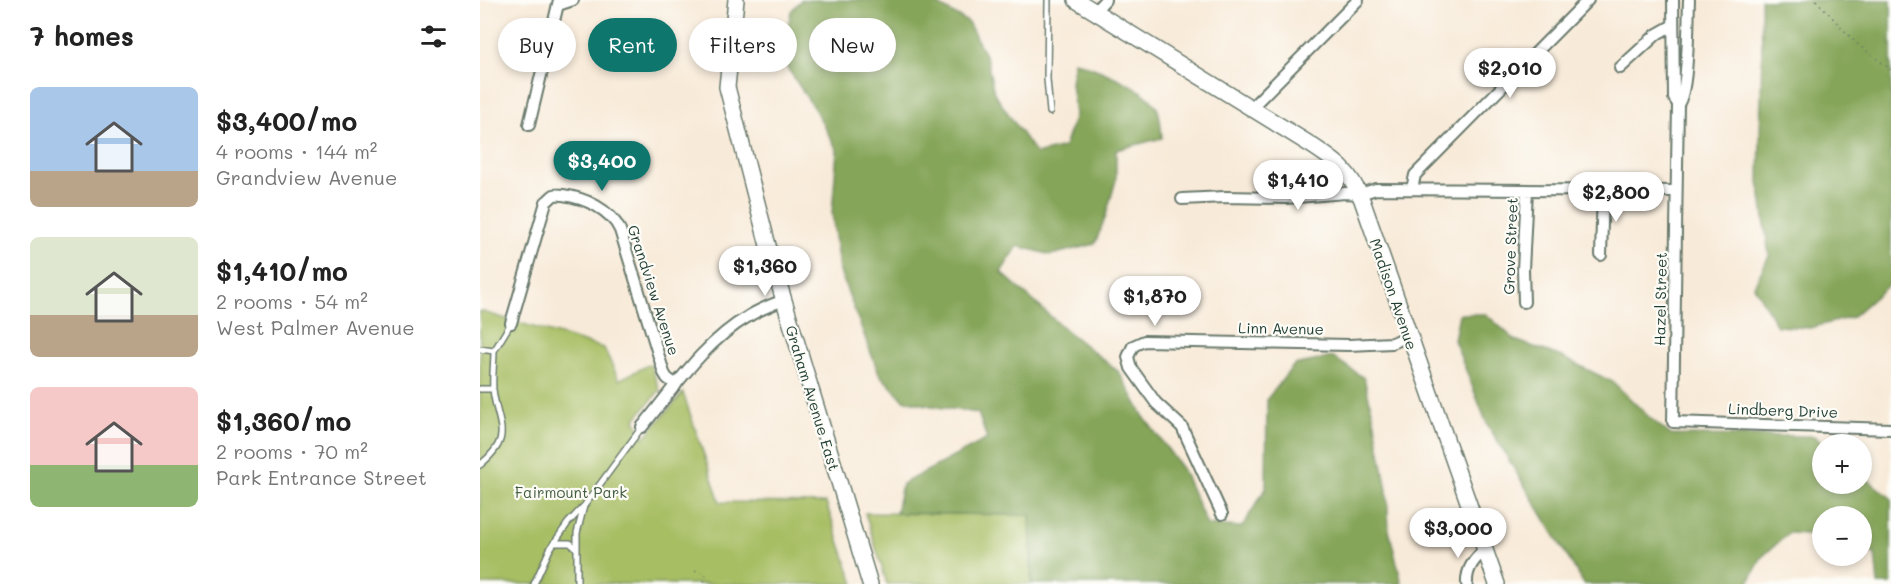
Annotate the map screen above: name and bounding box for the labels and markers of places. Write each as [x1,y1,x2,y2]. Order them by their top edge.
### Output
pin: $2,010 [1461,48,1559,99]
pin: $3,400 [553,141,651,192]
pin: $1,410 [1249,160,1347,211]
pin: $2,800 [1567,172,1665,223]
pin: $1,360 [716,246,814,297]
pin: $1,870 [1106,276,1204,327]
pin: $3,000 [1409,508,1507,559]

